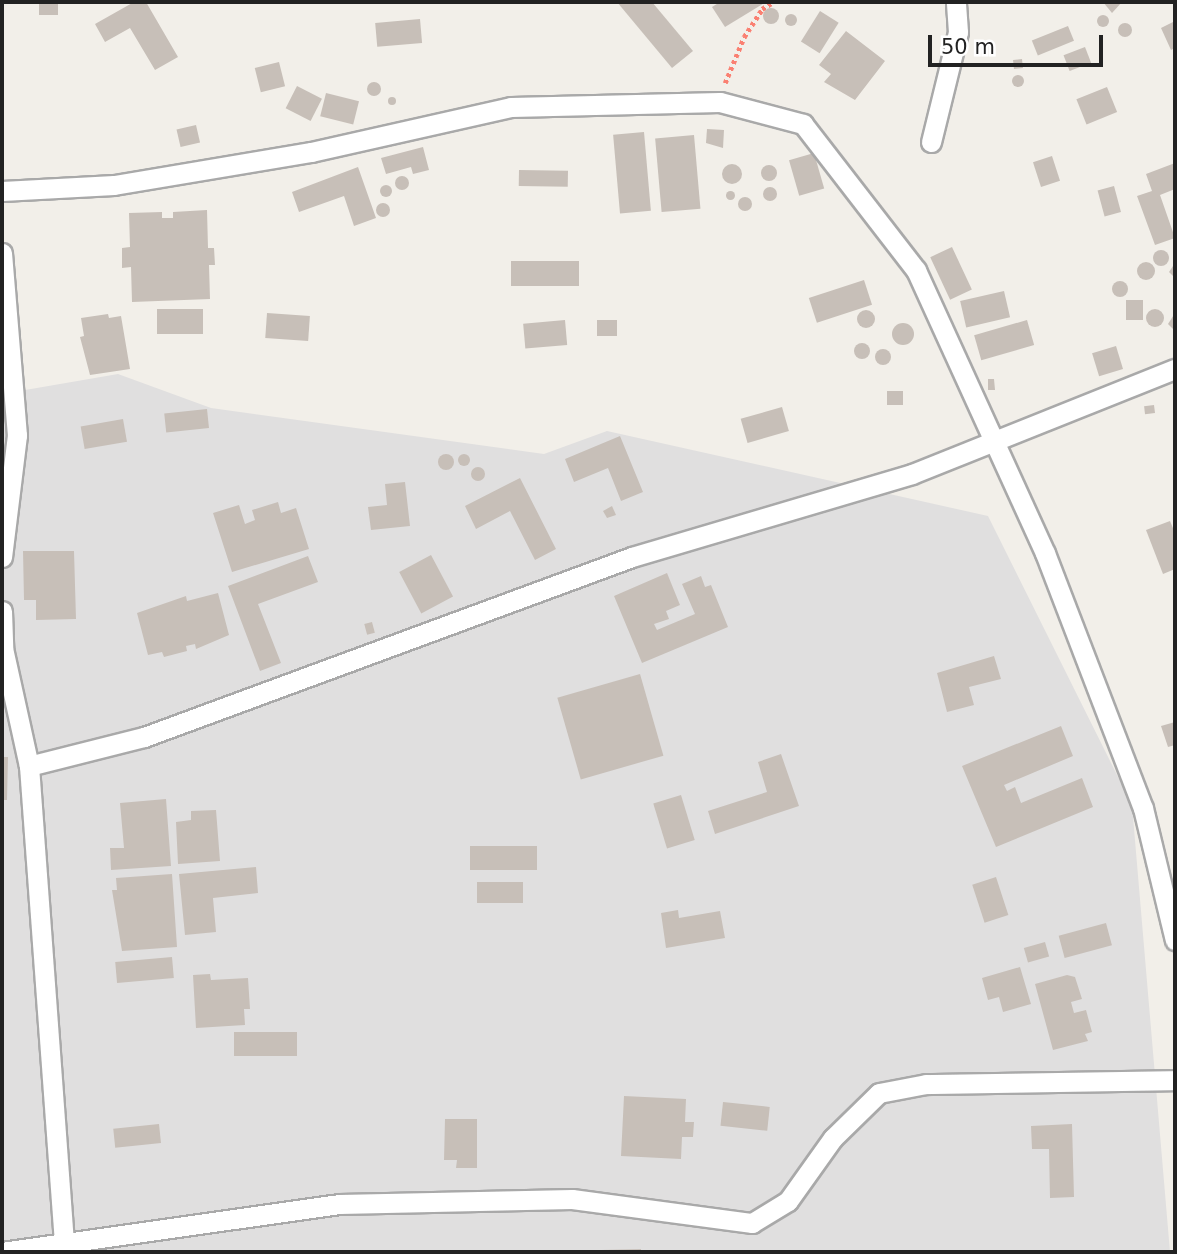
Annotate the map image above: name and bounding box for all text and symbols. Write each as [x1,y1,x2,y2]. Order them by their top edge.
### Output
scale bar [932,21,1107,65]
text: 50 m [941,35,995,59]

